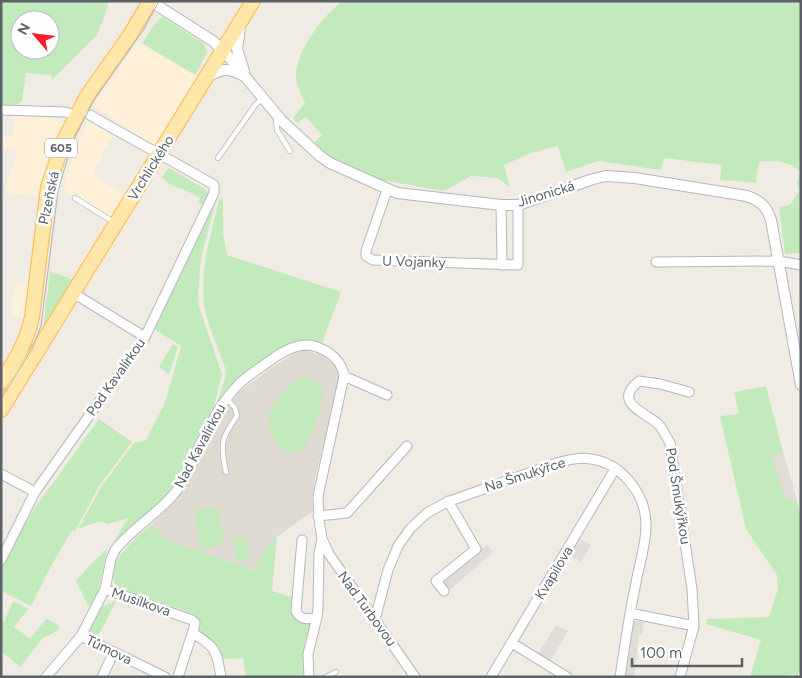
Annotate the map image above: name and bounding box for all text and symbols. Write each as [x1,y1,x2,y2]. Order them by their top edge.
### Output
north arrow [10,10,60,60]
text: N [14,20,34,38]
street label: Vrchlického [124,132,178,204]
road number: 605 [45,138,77,158]
street label: Plzeňská [35,170,63,226]
street label: Jinonická [515,177,577,211]
street label: U Vojanky [382,252,447,272]
street label: Pod Kavalírkou [83,335,149,419]
street label: Nad Kavalírkou [171,401,229,491]
street label: Pod Šmukýřkou [662,447,694,545]
street label: Na Šmukýřce [482,454,568,496]
street label: Kvapilova [531,543,577,603]
street label: Nad Turbovou [334,568,400,650]
street label: Musílkova [109,584,173,620]
street label: Tůmova [83,632,135,668]
scale bar [632,636,742,668]
text: 100 m [640,644,682,662]

